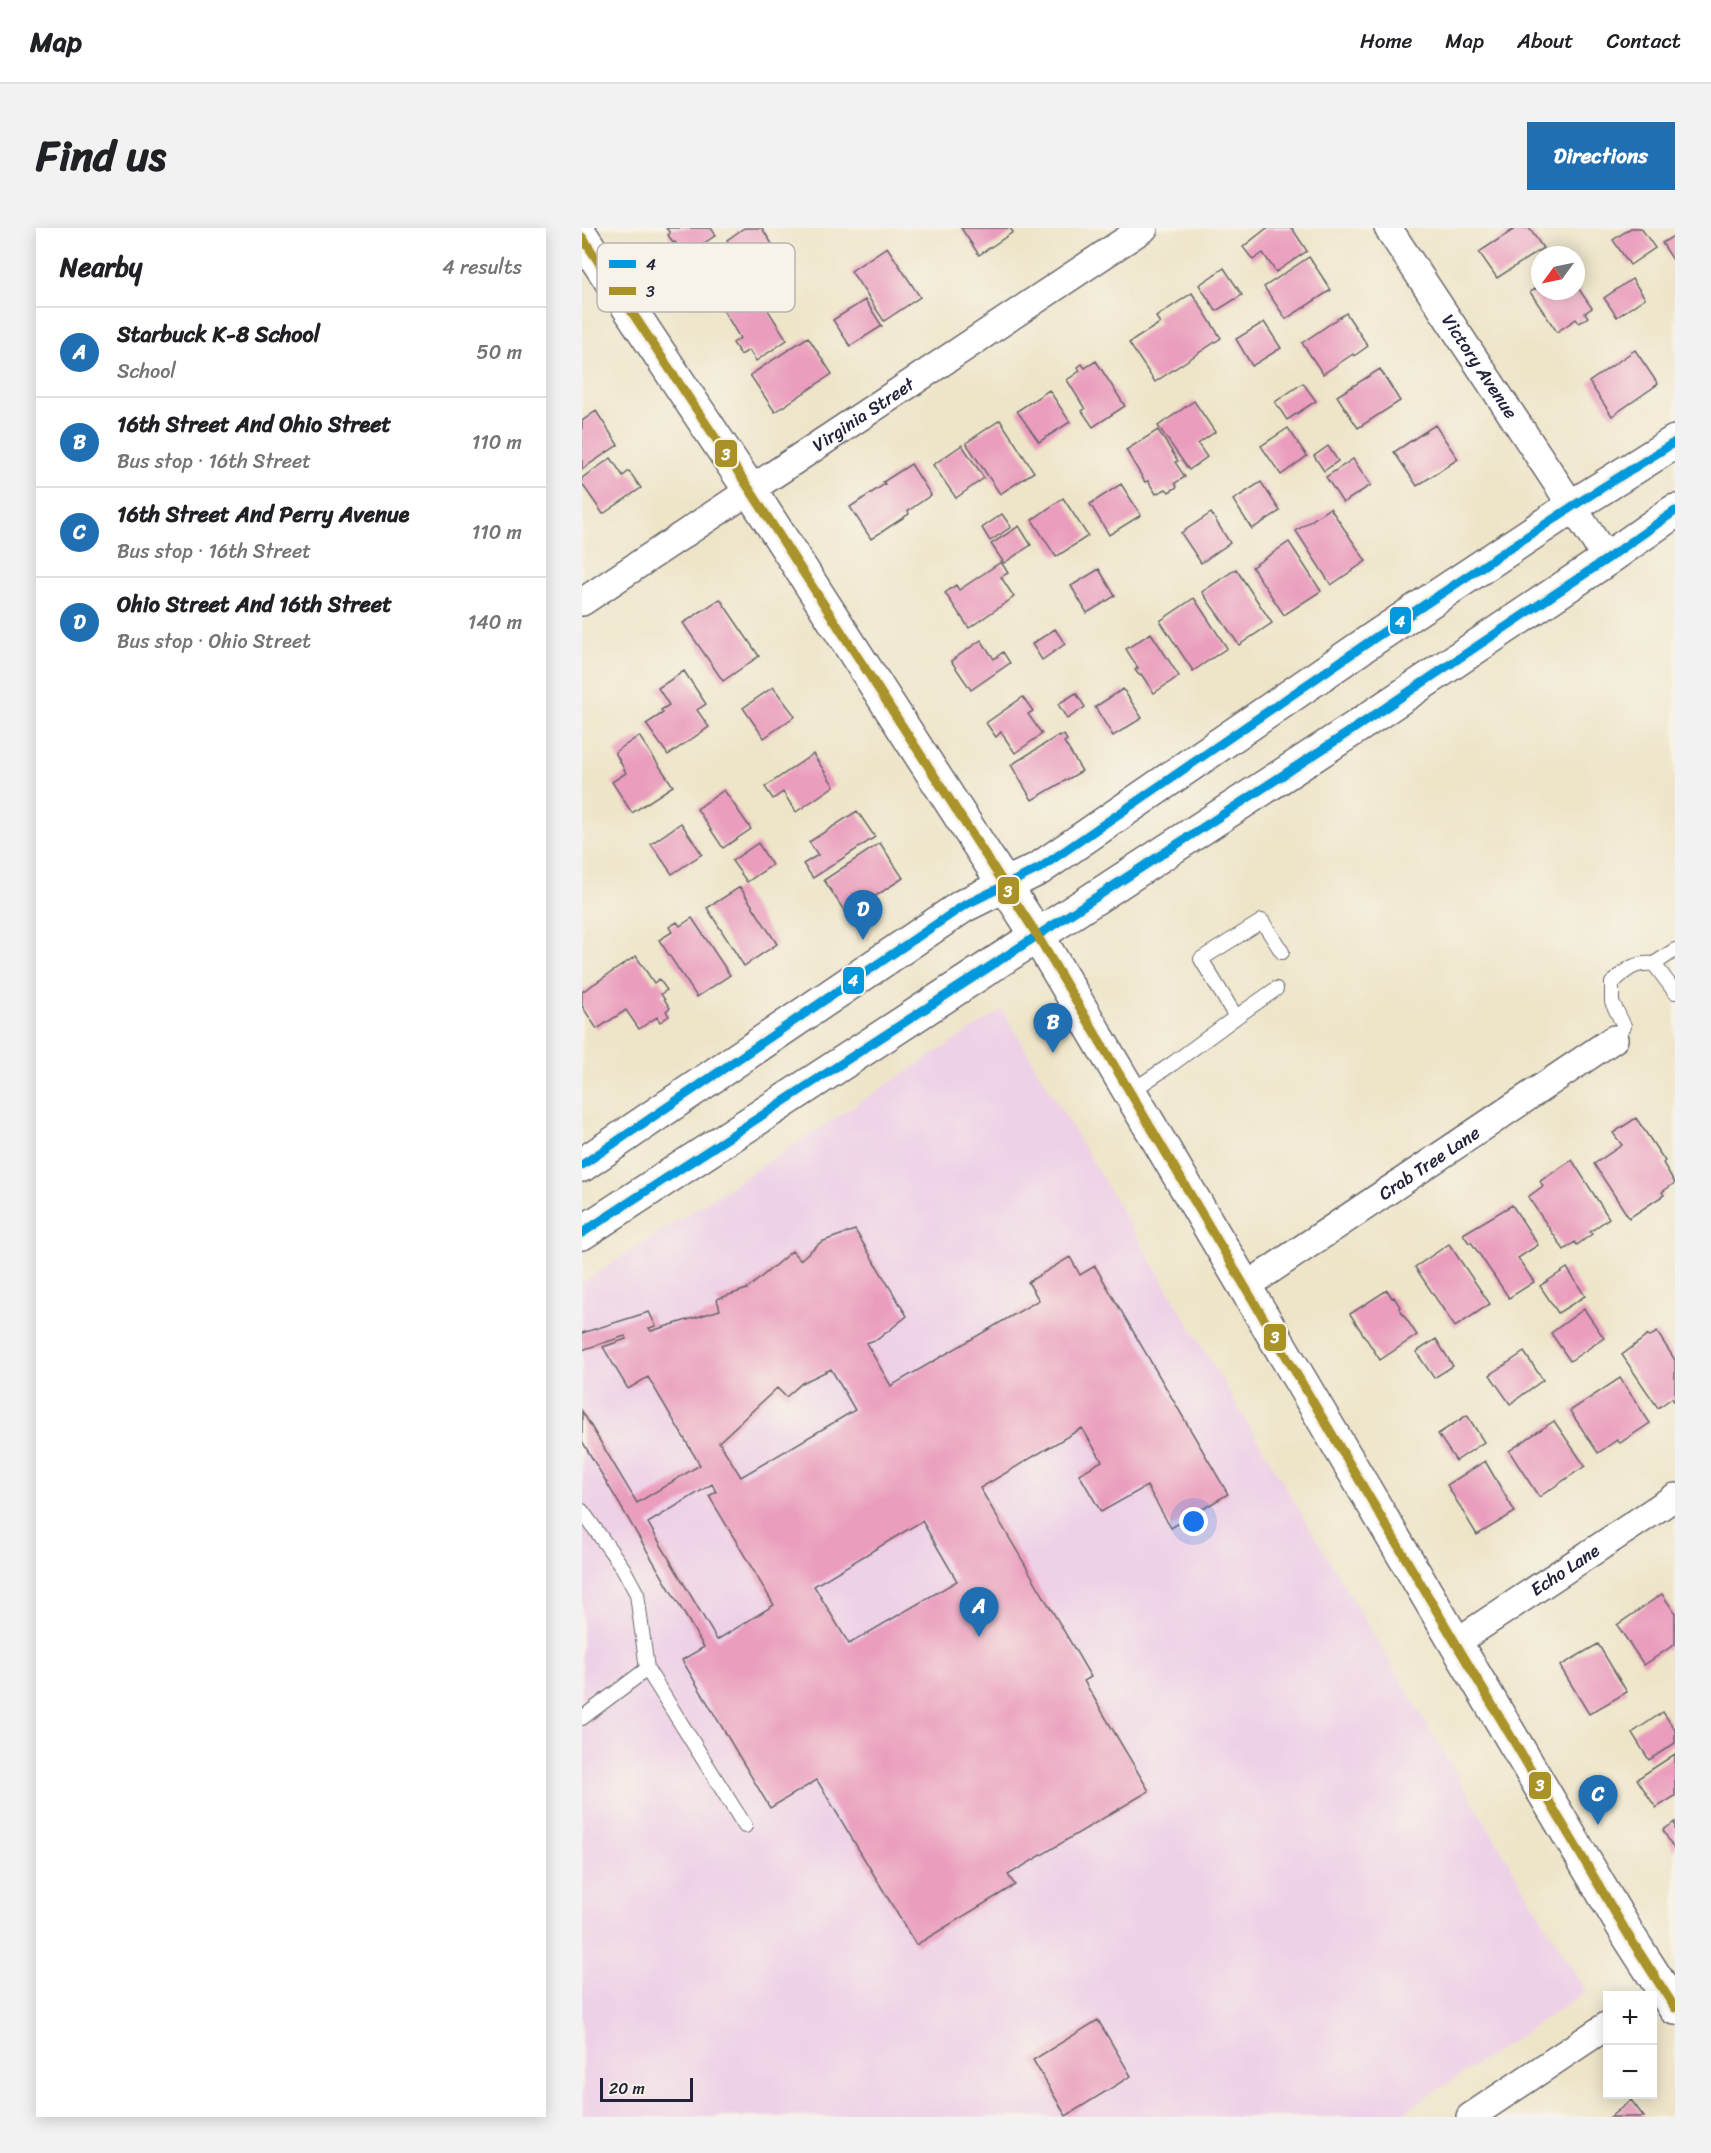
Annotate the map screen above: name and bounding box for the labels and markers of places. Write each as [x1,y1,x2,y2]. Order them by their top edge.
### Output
pin: D [844,890,882,940]
pin: B [1034,1004,1072,1053]
pin: A [960,1588,998,1637]
pin: C [1578,1776,1618,1825]

